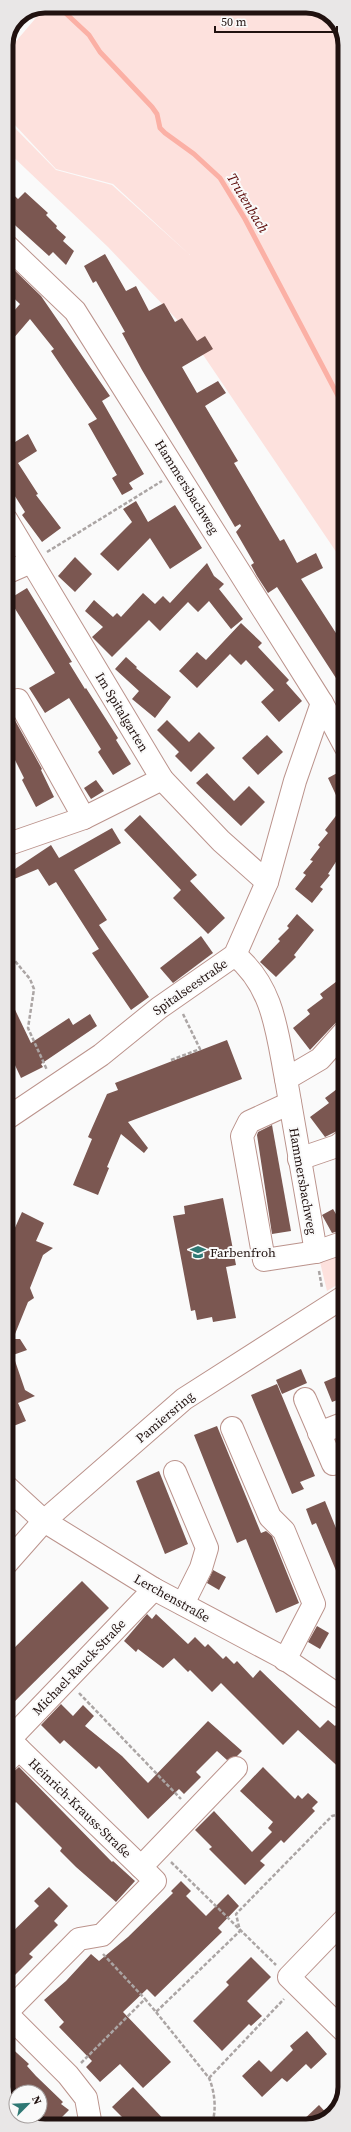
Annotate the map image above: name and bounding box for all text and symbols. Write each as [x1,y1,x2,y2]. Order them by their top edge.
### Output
scale bar [215,8,337,34]
text: 50 m [221,14,247,30]
water label: Trutenbach [222,169,274,237]
street label: Hammersbachweg [151,437,223,538]
street label: Im Spitalgarten [92,669,152,755]
street label: Spitalseestraße [149,955,231,1019]
street label: Hammersbachweg [285,1126,321,1236]
school or university icon: Farbenfroh [189,1243,207,1261]
place label: Farbenfroh [210,1244,276,1261]
street label: Pamiersring [132,1387,198,1446]
street label: Lerchenstraße [131,1570,213,1626]
street label: Michael-Rauck-Straße [29,1615,130,1719]
street label: Heinrich-Krauss-Straße [25,1754,135,1862]
north arrow [8,2084,48,2124]
text: N [28,2093,45,2107]

